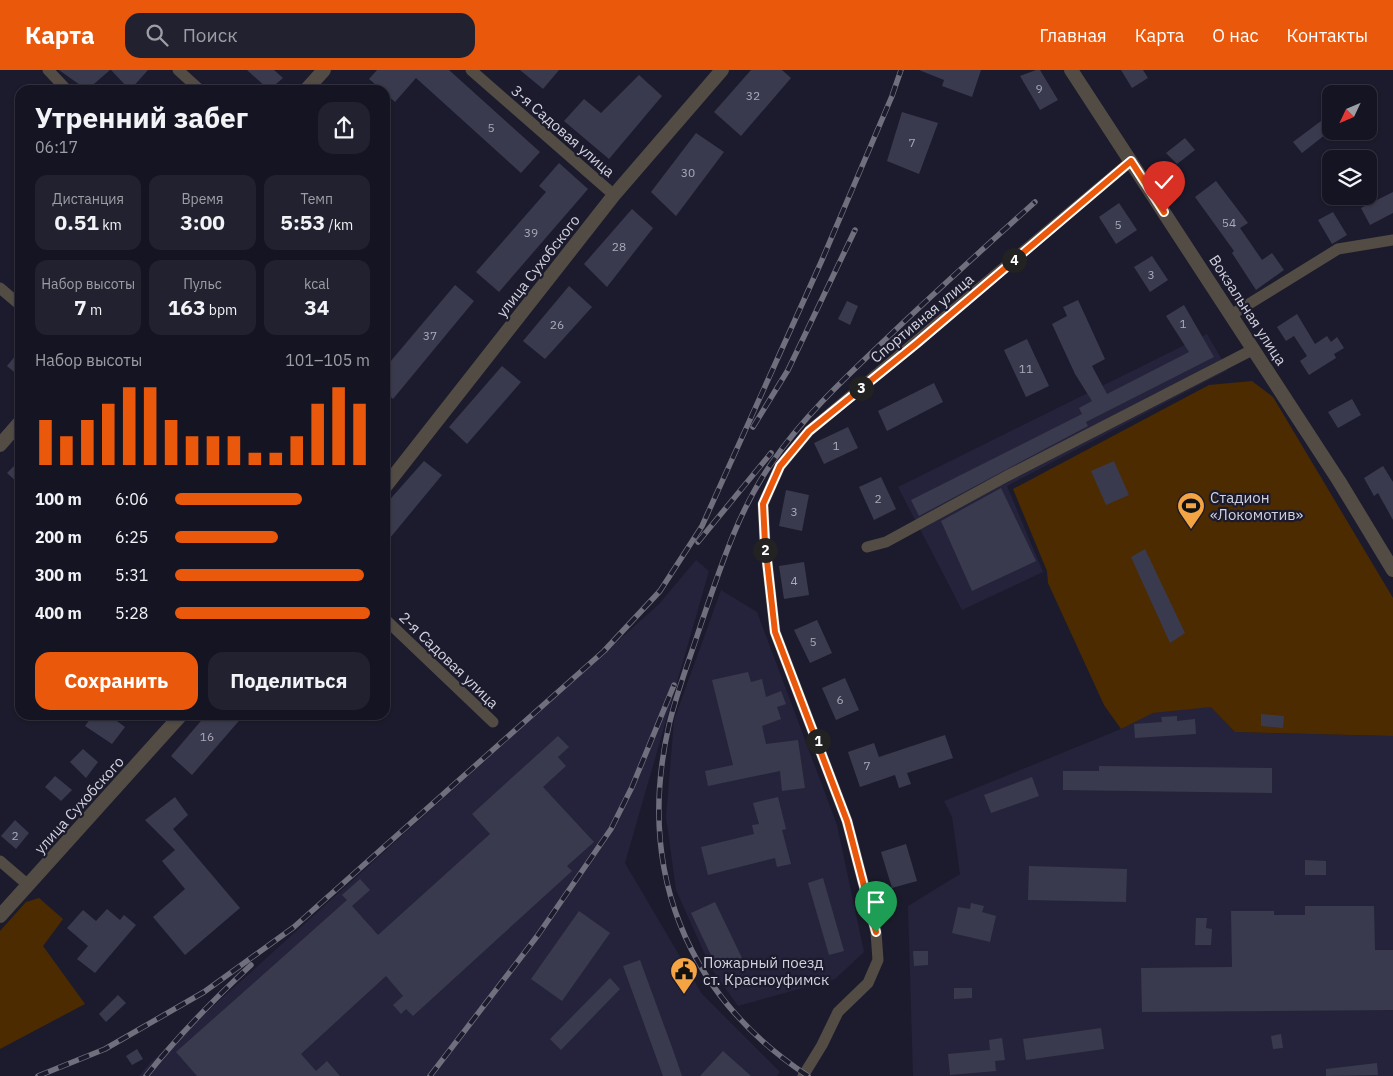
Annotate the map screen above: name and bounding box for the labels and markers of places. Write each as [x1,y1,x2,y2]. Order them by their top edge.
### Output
pin [1143,161,1185,212]
pin: 4 [1002,248,1026,272]
pin: 3 [848,376,874,400]
place label: Стадион «Локомотив» [1210,488,1304,524]
sports icon: Стадион «Локомотив» [1176,491,1206,530]
pin: 2 [752,538,778,562]
pin: 1 [806,728,830,754]
pin [855,881,897,932]
place label: Пожарный поезд ст. Красноуфимск [703,953,829,989]
public building icon: Пожарный поезд ст. Красноуфимск [669,956,699,995]

